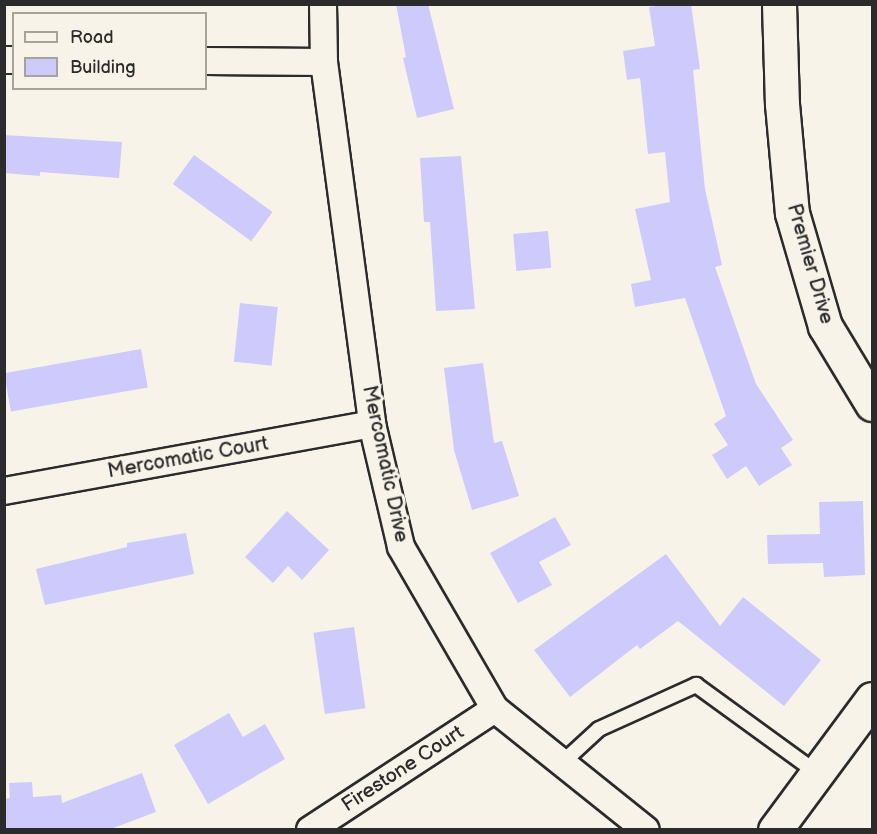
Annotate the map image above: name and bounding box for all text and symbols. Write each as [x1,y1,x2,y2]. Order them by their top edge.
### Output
legend [12,12,207,90]
text: Road [70,27,114,48]
text: Building [70,57,136,78]
street label: Premier Drive [781,201,839,327]
street label: Mercomatic Drive [357,383,413,545]
street label: Mercomatic Court [106,432,270,484]
street label: Firestone Court [337,721,469,817]

